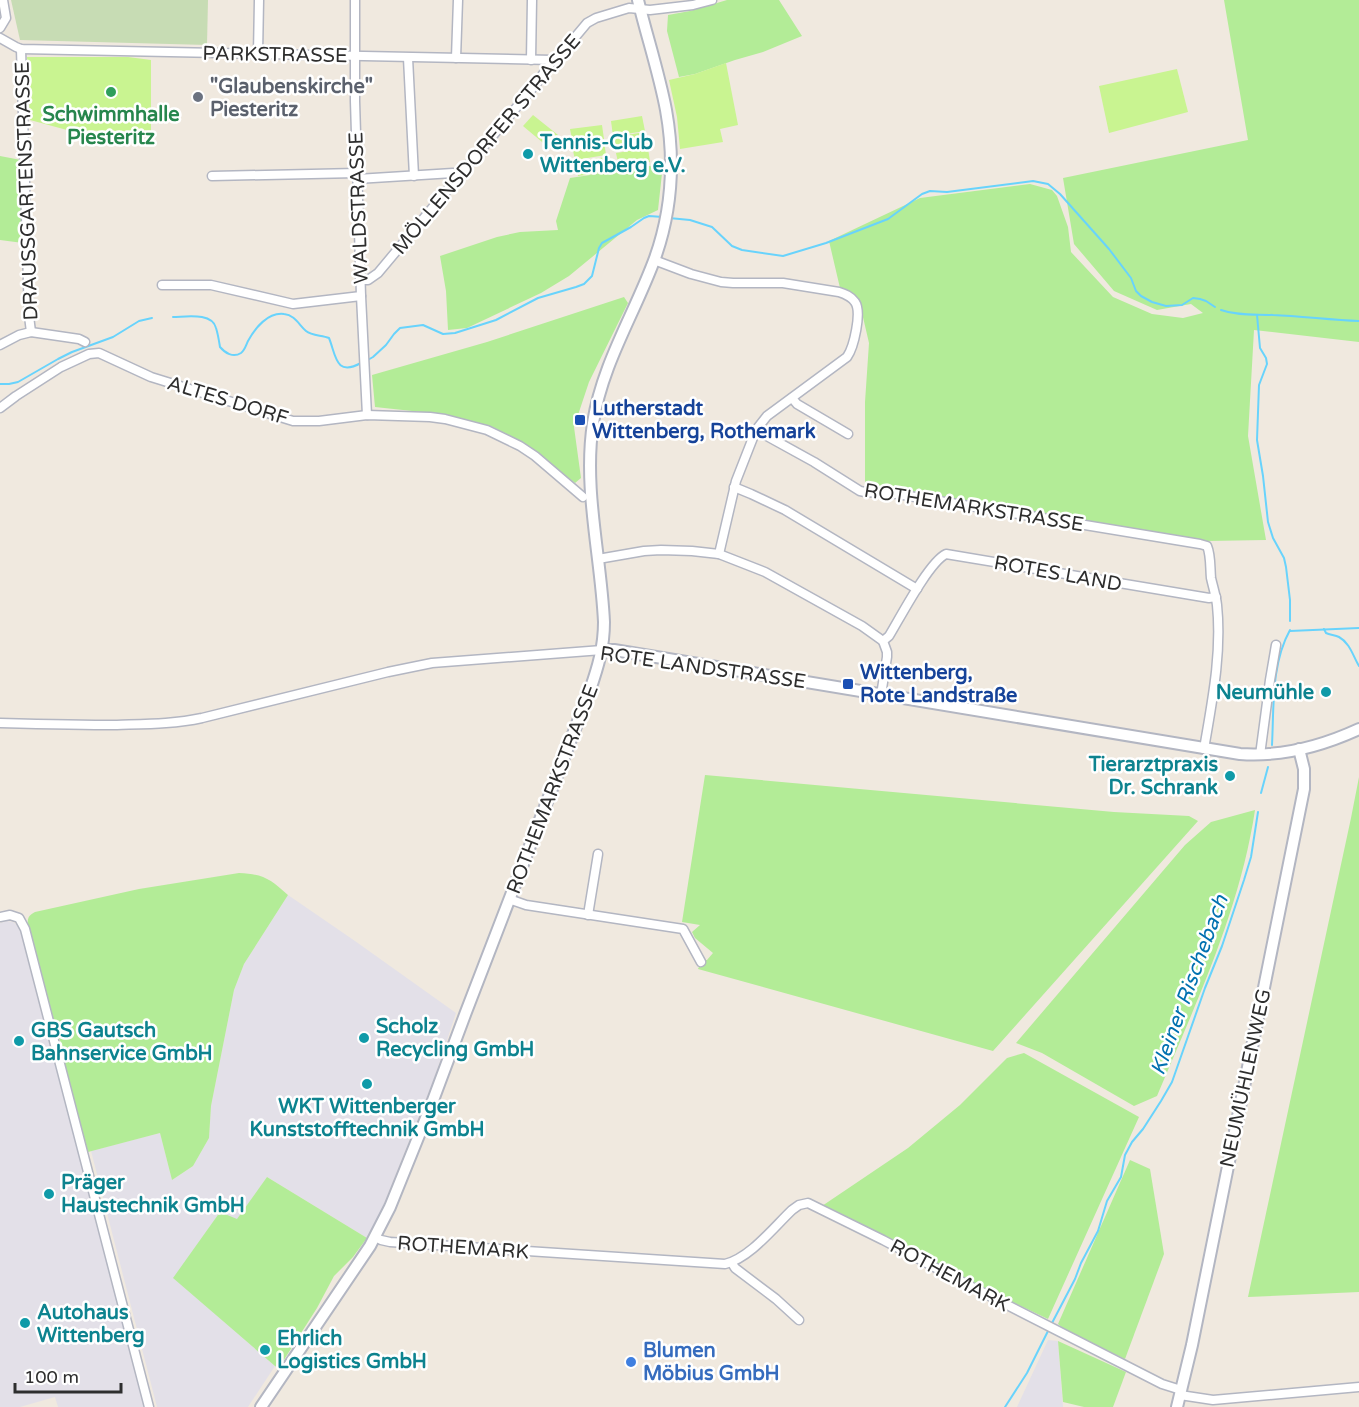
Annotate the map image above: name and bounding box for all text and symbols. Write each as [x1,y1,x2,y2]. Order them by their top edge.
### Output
street label: MÖLLENSDORFER STRASSE [387,29,586,260]
street label: PARKSTRASSE [202,42,348,68]
street label: DRAUSSGARTENSTRASSE [10,61,44,321]
place label: "Glaubenskirche" Piesteritz [210,75,373,122]
marker: Schwimmhalle Piesteritz [104,85,118,99]
marker: "Glaubenskirche" Piesteritz [191,90,205,104]
place label: Schwimmhalle Piesteritz [42,103,180,150]
place label: Tennis-Club Wittenberg e.V. [539,131,686,178]
street label: WALDSTRASSE [344,132,374,284]
marker: Tennis-Club Wittenberg e.V. [521,147,535,161]
street label: ALTES DORF [164,371,291,431]
place label: Lutherstadt Wittenberg, Rothemark [592,397,816,444]
marker: Lutherstadt Wittenberg, Rothemark [573,413,587,427]
street label: ROTHEMARKSTRASSE [862,479,1085,537]
street label: ROTES LAND [992,551,1124,597]
street label: ROTE LANDSTRASSE [598,642,807,694]
place label: Wittenberg, Rote Landstraße [860,661,1017,708]
marker: Wittenberg, Rote Landstraße [841,677,855,691]
street label: ROTHEMARKSTRASSE [502,681,604,897]
place label: Neumühle [1216,681,1314,705]
marker: Neumühle [1319,685,1333,699]
place label: Tierarztpraxis Dr. Schrank [1088,753,1218,800]
marker: Tierarztpraxis Dr. Schrank [1223,769,1237,783]
water label: Kleiner Rischebach [1145,891,1234,1079]
street label: NEUMÜHLENWEG [1214,987,1277,1170]
place label: Scholz Recycling GmbH [376,1015,534,1062]
place label: GBS Gautsch Bahnservice GmbH [31,1019,213,1066]
marker: Scholz Recycling GmbH [357,1031,371,1045]
marker: GBS Gautsch Bahnservice GmbH [12,1034,26,1048]
marker: WKT Wittenberger Kunststofftechnik GmbH [360,1077,374,1091]
place label: WKT Wittenberger Kunststofftechnik GmbH [249,1095,485,1142]
place label: Präger Haustechnik GmbH [61,1171,245,1218]
marker: Präger Haustechnik GmbH [42,1187,56,1201]
street label: ROTHEMARK [396,1231,530,1265]
street label: ROTHEMARK [886,1234,1013,1317]
place label: Autohaus Wittenberg [37,1301,145,1348]
marker: Autohaus Wittenberg [18,1316,32,1330]
place label: Ehrlich Logistics GmbH [277,1327,427,1374]
place label: Blumen Möbius GmbH [643,1339,780,1386]
marker: Ehrlich Logistics GmbH [258,1343,272,1357]
marker: Blumen Möbius GmbH [624,1355,638,1369]
scale bar [15,1356,122,1394]
text: 100 m [24,1366,79,1388]

